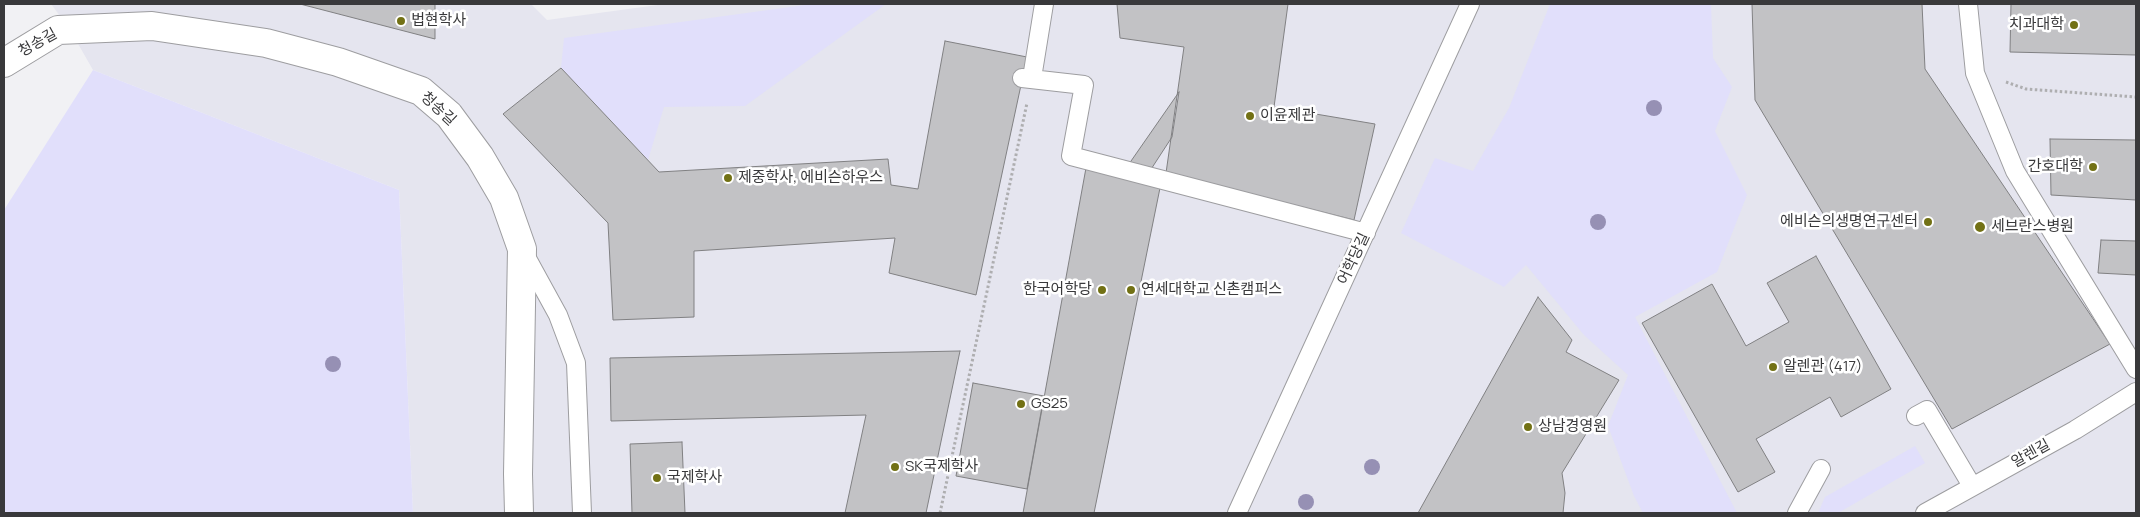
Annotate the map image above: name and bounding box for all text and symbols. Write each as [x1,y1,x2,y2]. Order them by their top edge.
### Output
place label: 법현학사 [411,12,466,30]
marker: 법현학사 [395,15,407,27]
place label: 치과대학 [2009,16,2064,34]
marker: 치과대학 [2068,19,2080,31]
street label: 청송길 [16,25,60,61]
street label: 청송길 [417,88,459,130]
place label: 이윤제관 [1260,107,1315,125]
marker: 이윤제관 [1244,110,1256,122]
place label: 간호대학 [2028,158,2083,176]
marker: 간호대학 [2087,161,2099,173]
place label: 제중학사, 에비슨하우스 [738,169,883,187]
marker: 제중학사, 에비슨하우스 [722,172,734,184]
place label: 에비슨의생명연구센터 [1780,213,1918,231]
marker: 에비슨의생명연구센터 [1922,216,1934,228]
place label: 세브란스병원 [1991,218,2074,236]
marker: 세브란스병원 [1973,220,1987,234]
street label: 어학당길 [1334,230,1374,288]
place label: 한국어학당 [1023,281,1092,299]
place label: 연세대학교 신촌캠퍼스 [1141,281,1282,299]
marker: 한국어학당 [1096,284,1108,296]
marker: 연세대학교 신촌캠퍼스 [1125,284,1137,296]
place label: 알렌관 (417) [1783,358,1862,376]
marker: 알렌관 (417) [1767,361,1779,373]
place label: GS25 [1031,395,1068,413]
marker: GS25 [1015,398,1027,410]
place label: 상남경영원 [1538,418,1607,436]
marker: 상남경영원 [1522,421,1534,433]
street label: 알렌길 [2009,436,2053,472]
place label: SK국제학사 [905,458,978,476]
marker: SK국제학사 [889,461,901,473]
place label: 국제학사 [667,469,722,487]
marker: 국제학사 [651,472,663,484]

